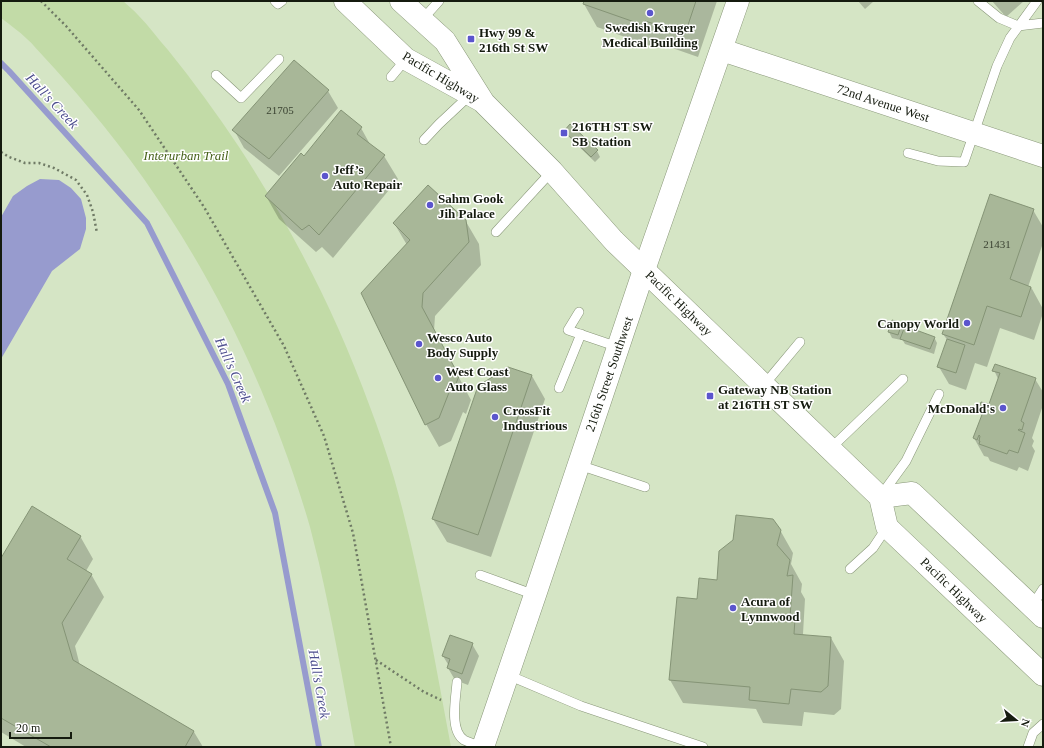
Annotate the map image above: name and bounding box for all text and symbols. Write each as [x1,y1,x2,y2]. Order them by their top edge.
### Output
marker: Swedish Kruger Medical Building [645,8,655,18]
place label: Swedish Kruger Medical Building [602,20,698,50]
place label: Hwy 99 & 216th St SW [479,25,548,55]
marker: Hwy 99 & 216th St SW [466,34,476,44]
street label: Pacific Highway [400,48,483,106]
water label: Hall's Creek [22,70,82,132]
street label: 72nd Avenue West [835,81,932,125]
house number: 21705 [266,104,294,116]
place label: 216TH ST SW SB Station [572,119,653,149]
marker: 216TH ST SW SB Station [559,128,569,138]
park label: Interurban Trail [143,148,229,163]
place label: Jeff’s Auto Repair [333,162,402,192]
marker: Jeff’s Auto Repair [320,171,330,181]
place label: Sahm Gook Jih Palace [438,191,504,221]
marker: Sahm Gook Jih Palace [425,200,435,210]
house number: 21431 [983,238,1011,250]
street label: Pacific Highway [642,267,716,339]
street label: 216th Street Southwest [582,314,636,433]
place label: Canopy World [877,316,960,331]
marker: Canopy World [962,318,972,328]
place label: Wesco Auto Body Supply [427,330,499,360]
water label: Hall's Creek [212,334,254,406]
marker: Wesco Auto Body Supply [414,339,424,349]
place label: West Coast Auto Glass [446,364,509,394]
marker: West Coast Auto Glass [433,373,443,383]
place label: Gateway NB Station at 216TH ST SW [718,382,832,412]
marker: Gateway NB Station at 216TH ST SW [705,391,715,401]
place label: McDonald's [928,401,995,416]
place label: CrossFit Industrious [503,403,567,433]
marker: McDonald's [998,403,1008,413]
marker: CrossFit Industrious [490,412,500,422]
street label: Pacific Highway [917,554,991,626]
place label: Acura of Lynnwood [741,594,800,624]
marker: Acura of Lynnwood [728,603,738,613]
water label: Hall's Creek [305,647,333,720]
north arrow [996,700,1036,740]
scale bar [10,714,71,740]
text: N [1019,717,1032,729]
text: 20 m [16,721,41,735]

